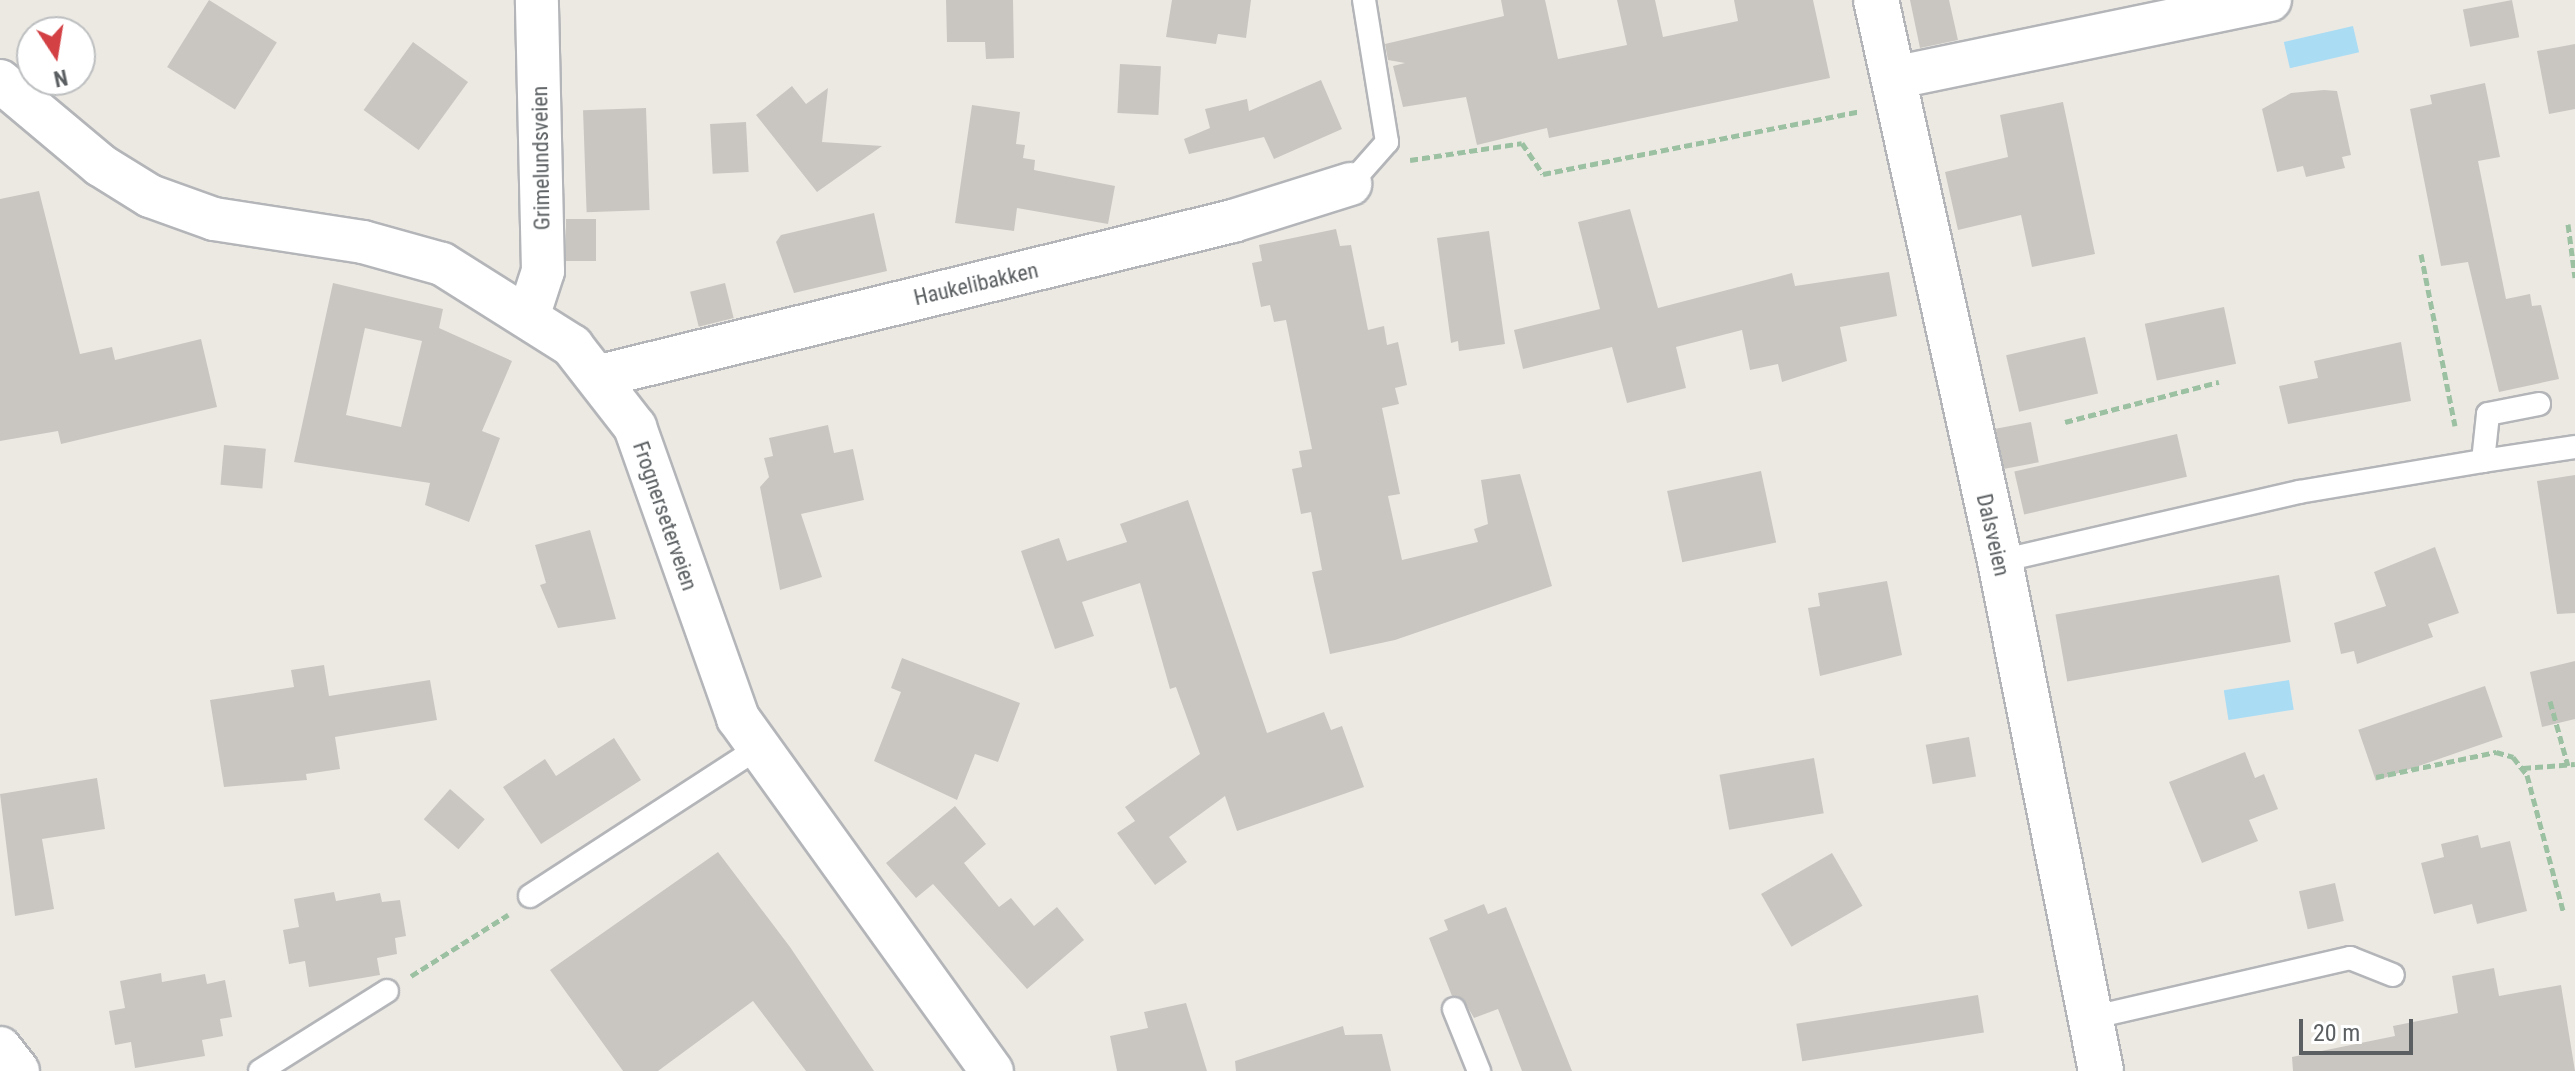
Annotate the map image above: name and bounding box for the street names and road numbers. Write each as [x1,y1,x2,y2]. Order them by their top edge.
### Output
street label: Grimelundsveien [527,86,555,230]
street label: Haukelibakken [911,257,1041,311]
street label: Frognerseterveien [627,438,703,594]
street label: Dalsveien [1971,491,2015,579]

